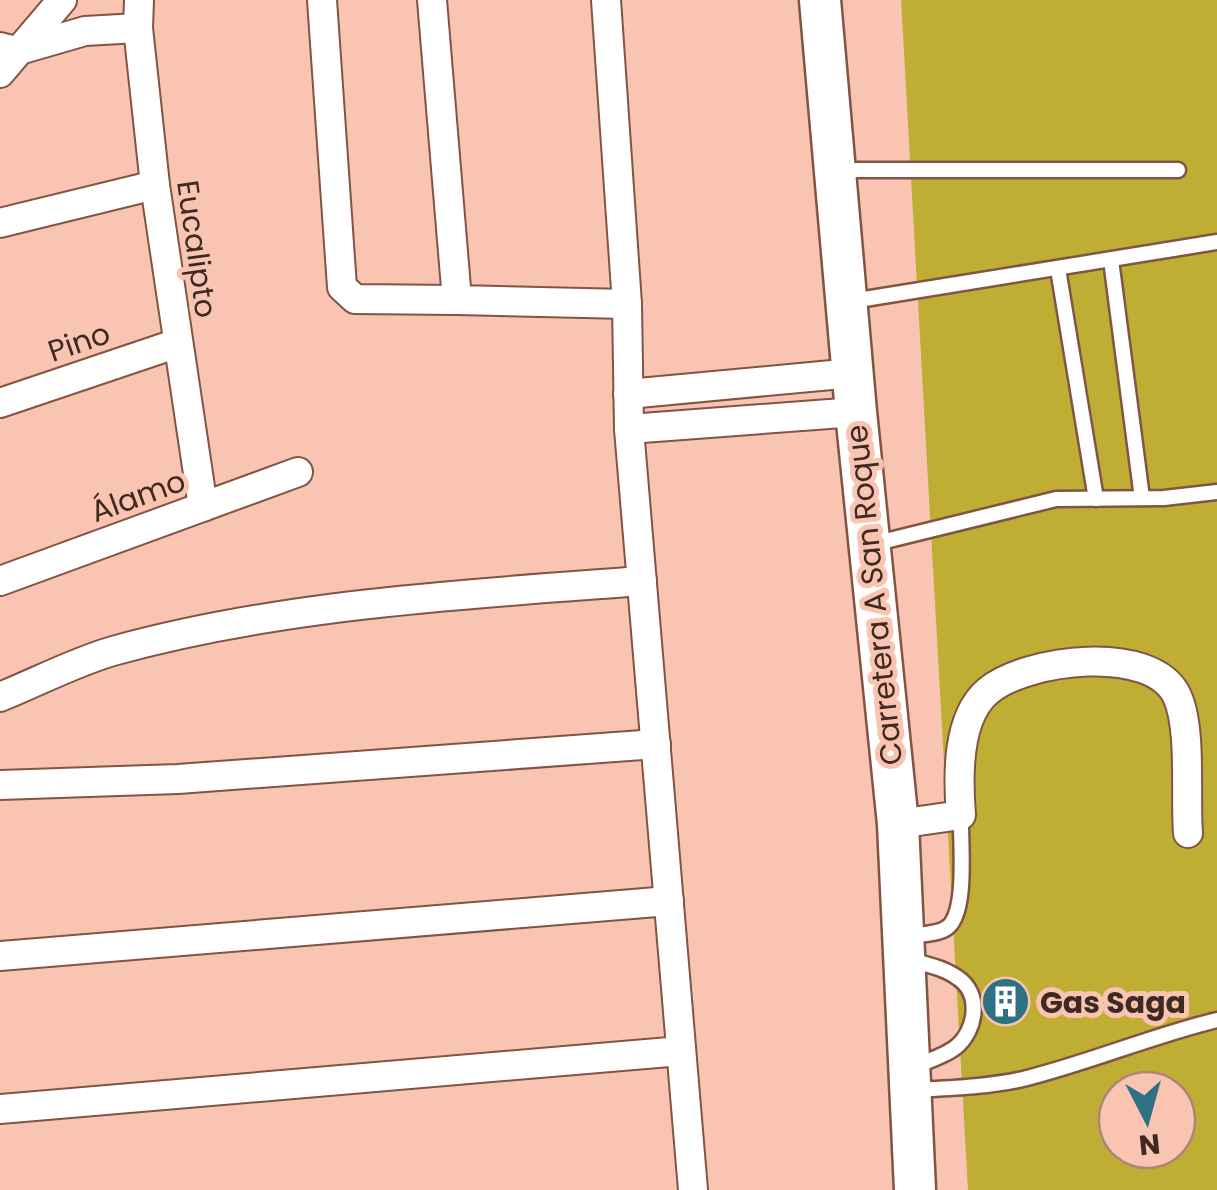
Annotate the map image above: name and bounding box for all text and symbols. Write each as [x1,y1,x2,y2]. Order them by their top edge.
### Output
street label: Eucalipto [166,178,228,320]
street label: Pino [42,311,116,373]
street label: Carretera A San Roque [835,423,913,767]
street label: Álamo [85,459,191,533]
building icon: Gas Saga [979,976,1031,1028]
place label: Gas Saga [1040,981,1186,1024]
north arrow [1097,1070,1197,1170]
text: N [1137,1124,1162,1165]

